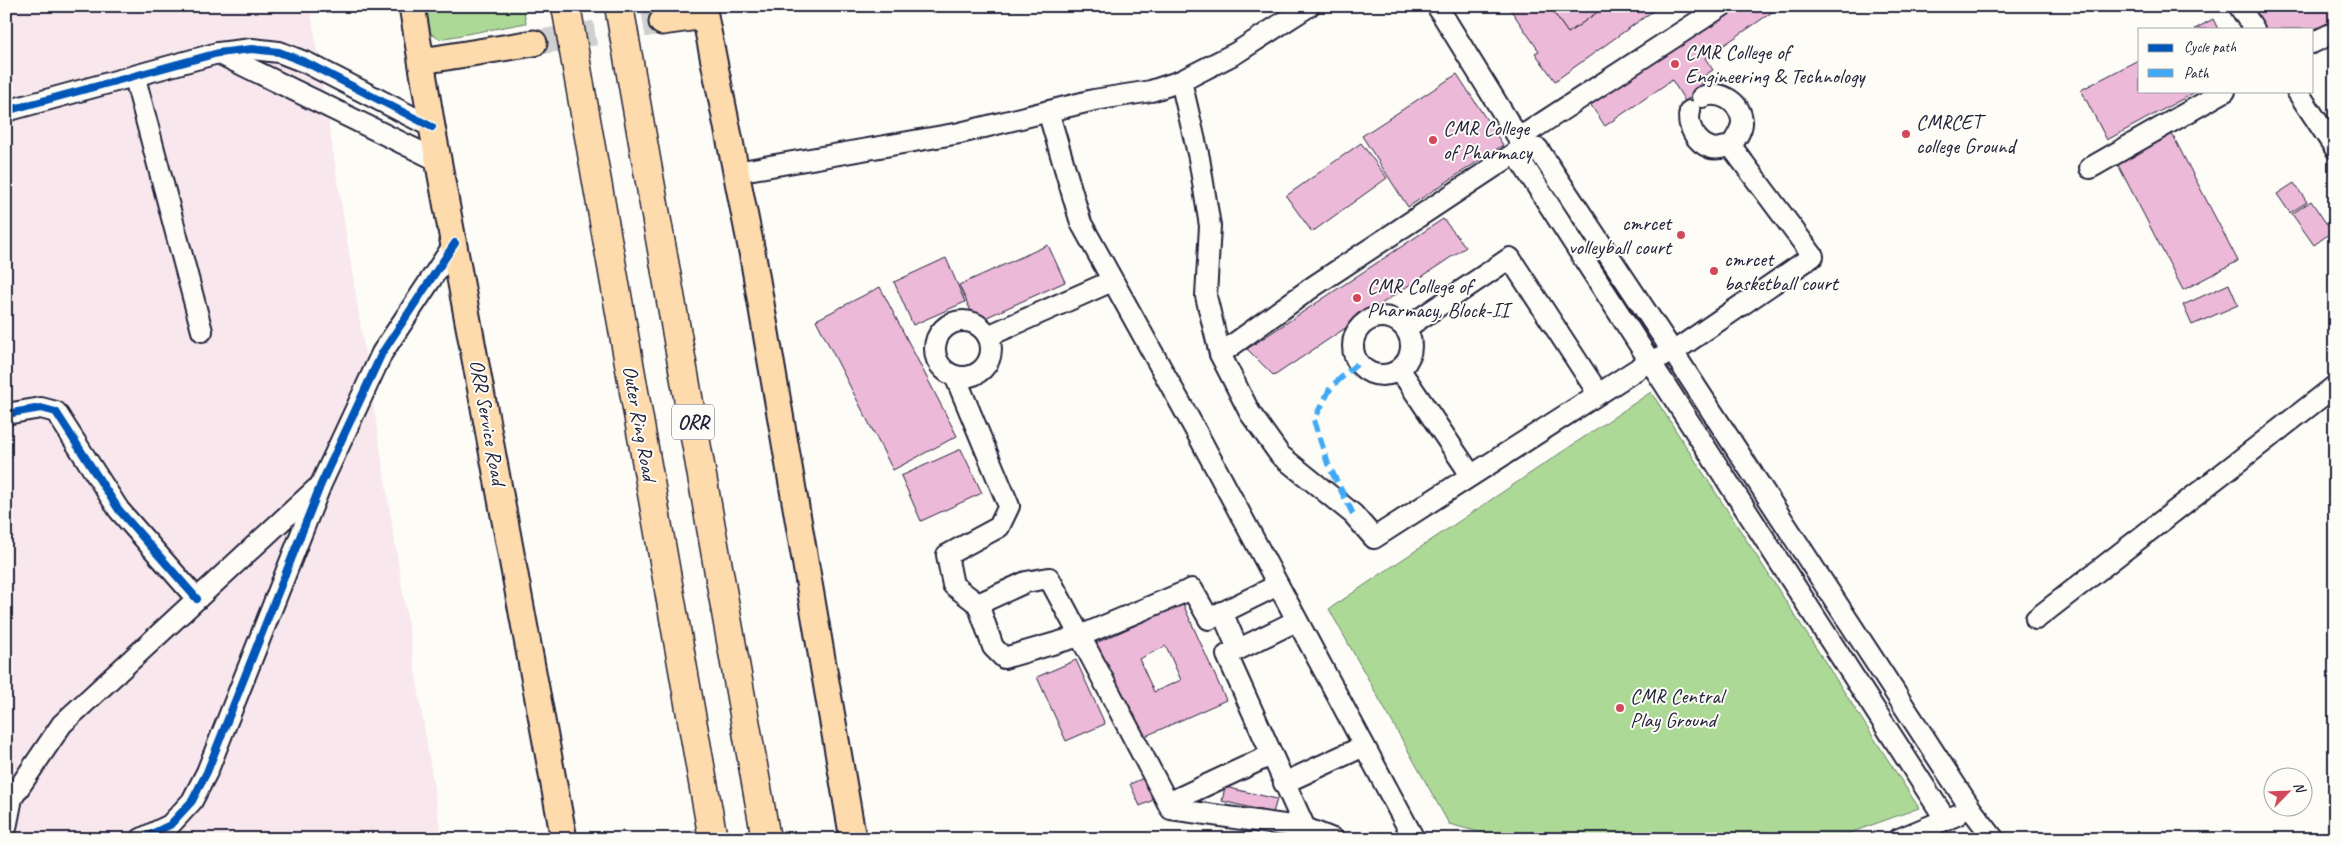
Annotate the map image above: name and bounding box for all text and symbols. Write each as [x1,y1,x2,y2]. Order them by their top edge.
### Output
legend [2138,28,2314,92]
text: Cycle path [2184,38,2236,57]
place label: CMR College of Engineering & Technology [1685,39,1866,89]
marker: CMR College of Engineering & Technology [1669,58,1681,70]
text: Path [2184,64,2210,83]
place label: CMRCET college Ground [1916,109,2019,159]
place label: CMR College of Pharmacy [1443,115,1534,165]
marker: CMRCET college Ground [1900,128,1912,140]
marker: CMR College of Pharmacy [1427,134,1439,146]
place label: cmrcet volleyball court [1569,210,1673,260]
marker: cmrcet volleyball court [1675,229,1687,241]
place label: cmrcet basketball court [1724,246,1840,296]
marker: cmrcet basketball court [1708,265,1720,277]
place label: CMR College of Pharmacy, Block-II [1367,273,1513,323]
marker: CMR College of Pharmacy, Block-II [1351,292,1363,304]
street label: ORR Service Road [464,357,512,490]
street label: Outer Ring Road [617,363,664,486]
road number: ORR [672,404,714,440]
place label: CMR Central Play Ground [1630,683,1727,733]
marker: CMR Central Play Ground [1614,702,1626,714]
north arrow [2264,768,2314,818]
text: N [2290,779,2310,796]

